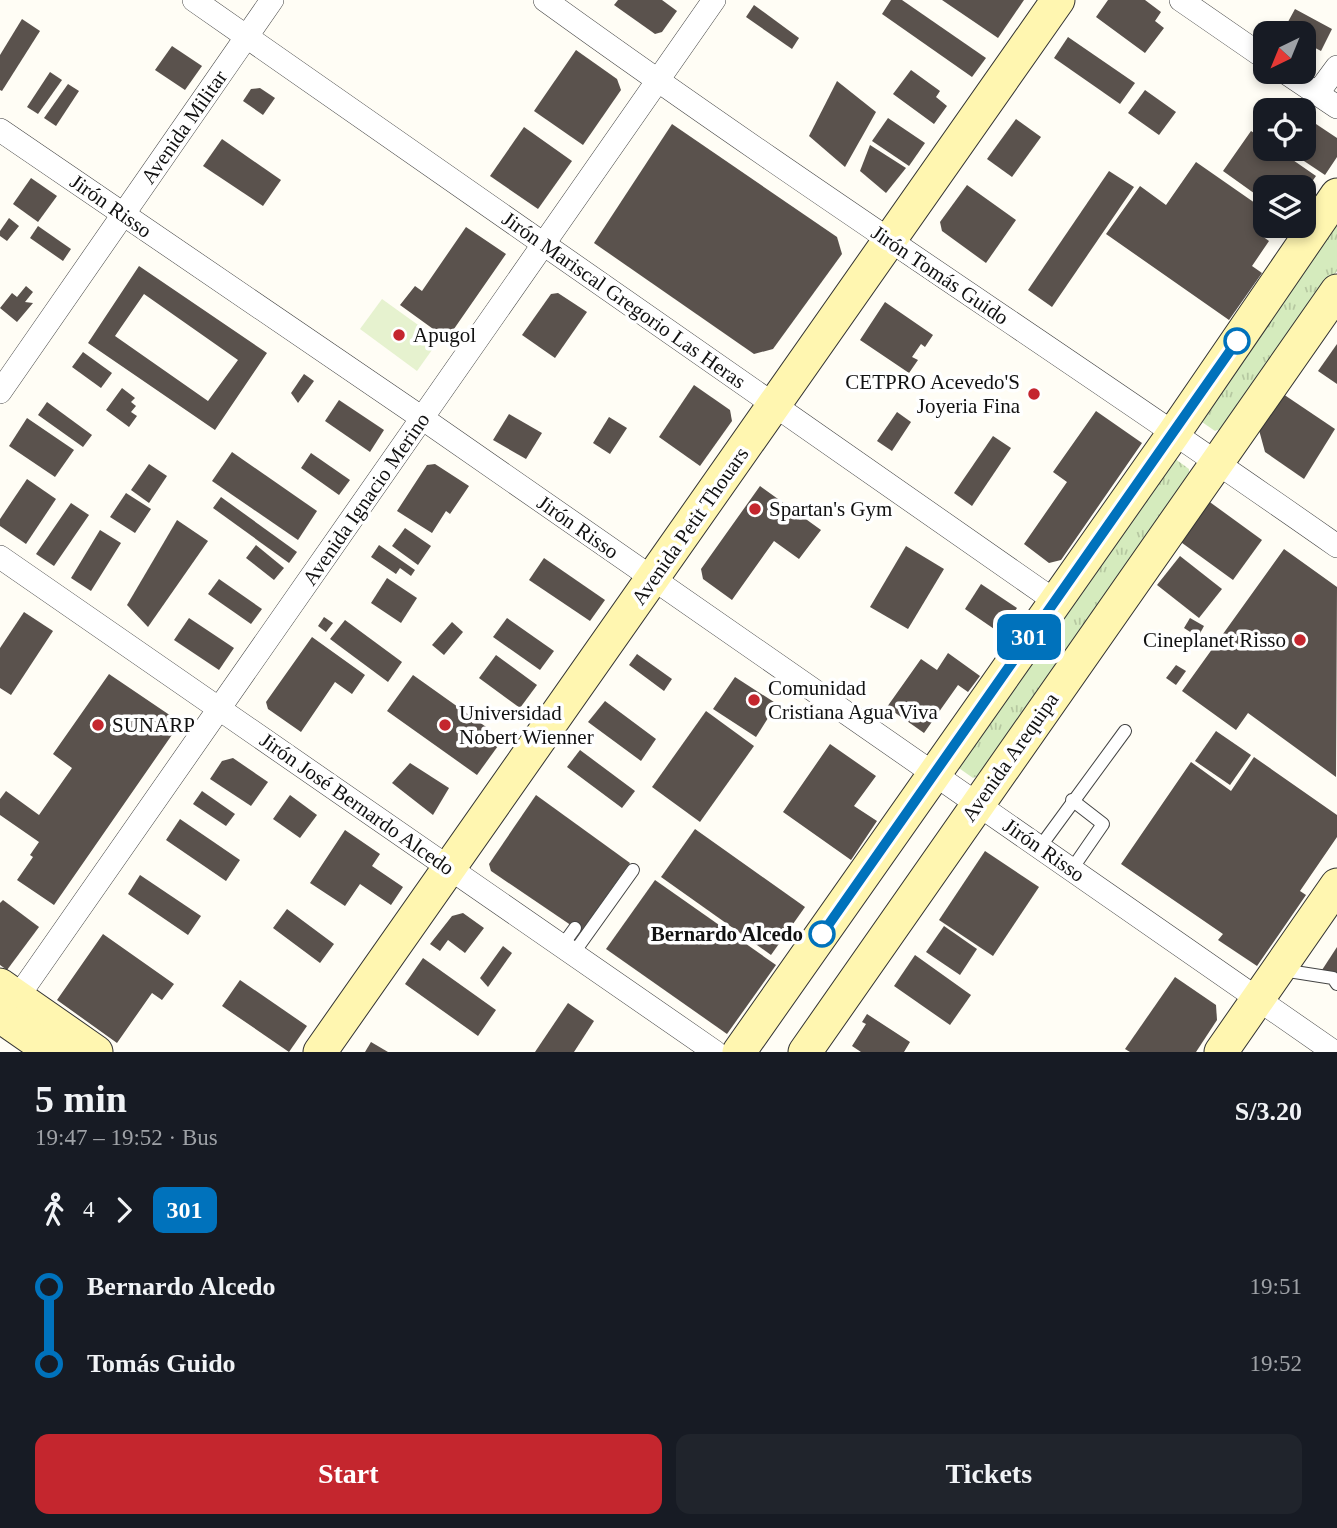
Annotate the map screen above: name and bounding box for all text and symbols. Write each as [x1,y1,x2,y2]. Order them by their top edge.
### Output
north arrow [1253,21,1316,84]
map controls [1253,21,1316,238]
street label: Avenida Militar [136,66,232,188]
button: locate [1253,98,1316,161]
street label: Jirón Risso [66,169,156,243]
button: layers [1253,175,1316,238]
street label: Jirón Mariscal Gregorio Las Heras [498,207,750,393]
street label: Jirón Tomás Guido [867,220,1013,330]
place label: Apugol [413,323,476,347]
marker: Apugol [391,327,407,343]
unlabelled marker [1224,328,1250,354]
place label: CETPRO Acevedo'S Joyeria Fina [845,370,1021,418]
marker: CETPRO Acevedo'S Joyeria Fina [1026,386,1042,402]
street label: Avenida Ignacio Merino [297,408,435,590]
street label: Avenida Petit Thouars [627,443,753,609]
street label: Jirón Risso [533,490,623,564]
place label: Spartan's Gym [769,497,892,521]
marker: Spartan's Gym [747,501,763,517]
line badge: 301 [989,614,1069,660]
text: 301 [1011,624,1047,650]
place label: Cineplanet Risso [1143,628,1286,652]
marker: Cineplanet Risso [1292,632,1308,648]
place label: Comunidad Cristiana Agua Viva [768,676,939,724]
street label: Avenida Arequipa [957,687,1064,826]
marker: Comunidad Cristiana Agua Viva [746,692,762,708]
place label: Universidad Nobert Wienner [459,701,594,749]
place label: SUNARP [112,713,195,737]
marker: SUNARP [90,717,106,733]
marker: Universidad Nobert Wienner [437,717,453,733]
street label: Jirón José Bernardo Alcedo [255,728,459,880]
street label: Jirón Risso [999,813,1089,887]
marker: Bernardo Alcedo [809,921,835,947]
place label: Bernardo Alcedo [651,922,803,946]
text: 5 min [35,1078,127,1120]
text: S/3.20 [1235,1097,1302,1126]
text: 19:47 – 19:52 · Bus [35,1125,218,1150]
icon: walk [35,1191,73,1229]
icon: forward [105,1191,143,1229]
text: 4 [83,1197,95,1222]
text: 301 [167,1197,203,1223]
text: Bernardo Alcedo [87,1272,276,1301]
text: 19:51 [1250,1274,1302,1299]
text: Tomás Guido [87,1349,236,1378]
text: 19:52 [1250,1351,1302,1376]
button: Start [35,1434,662,1514]
button: Tickets [676,1434,1302,1514]

